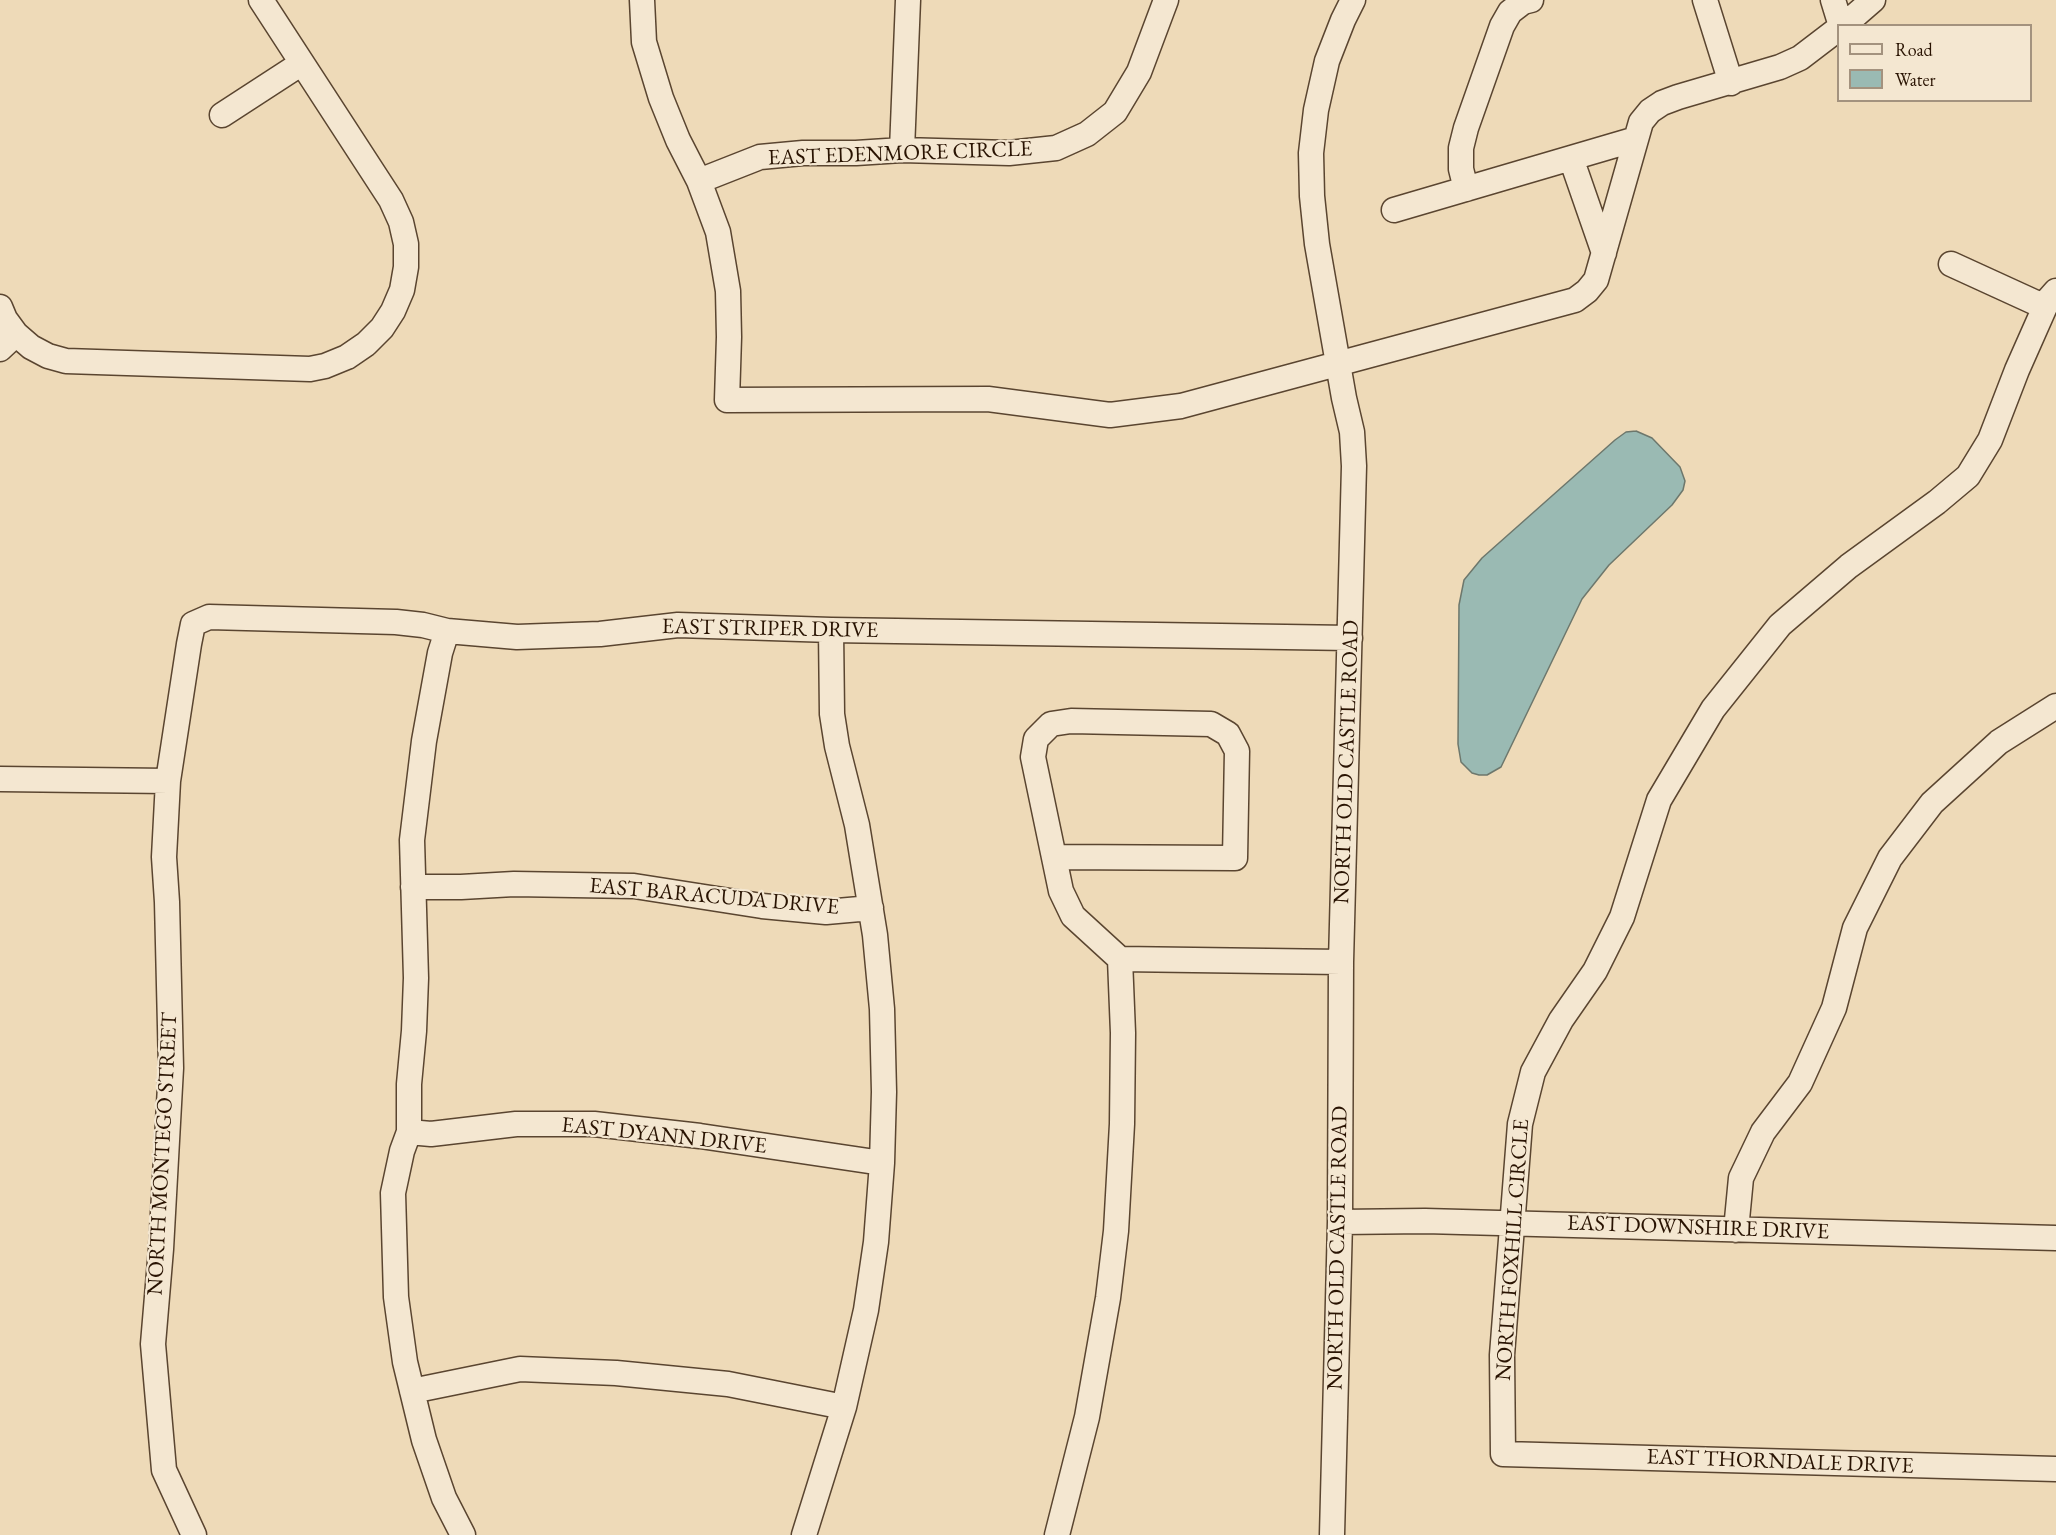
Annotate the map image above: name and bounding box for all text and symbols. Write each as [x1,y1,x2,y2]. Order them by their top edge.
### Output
legend [1837,24,2032,102]
text: Road [1895,38,1933,61]
text: Water [1895,68,1936,91]
street label: EAST EDENMORE CIRCLE [767,136,1033,172]
street label: EAST STRIPER DRIVE [661,614,879,644]
street label: NORTH OLD CASTLE ROAD [1329,619,1365,905]
street label: EAST BARACUDA DRIVE [588,873,840,921]
street label: NORTH MONTEGO STREET [142,1012,184,1296]
street label: NORTH OLD CASTLE ROAD [1322,1106,1354,1390]
street label: EAST DYANN DRIVE [560,1112,768,1160]
street label: NORTH FOXHILL CIRCLE [1491,1118,1535,1382]
street label: EAST DOWNSHIRE DRIVE [1567,1210,1829,1246]
street label: EAST THORNDALE DRIVE [1646,1444,1914,1480]

